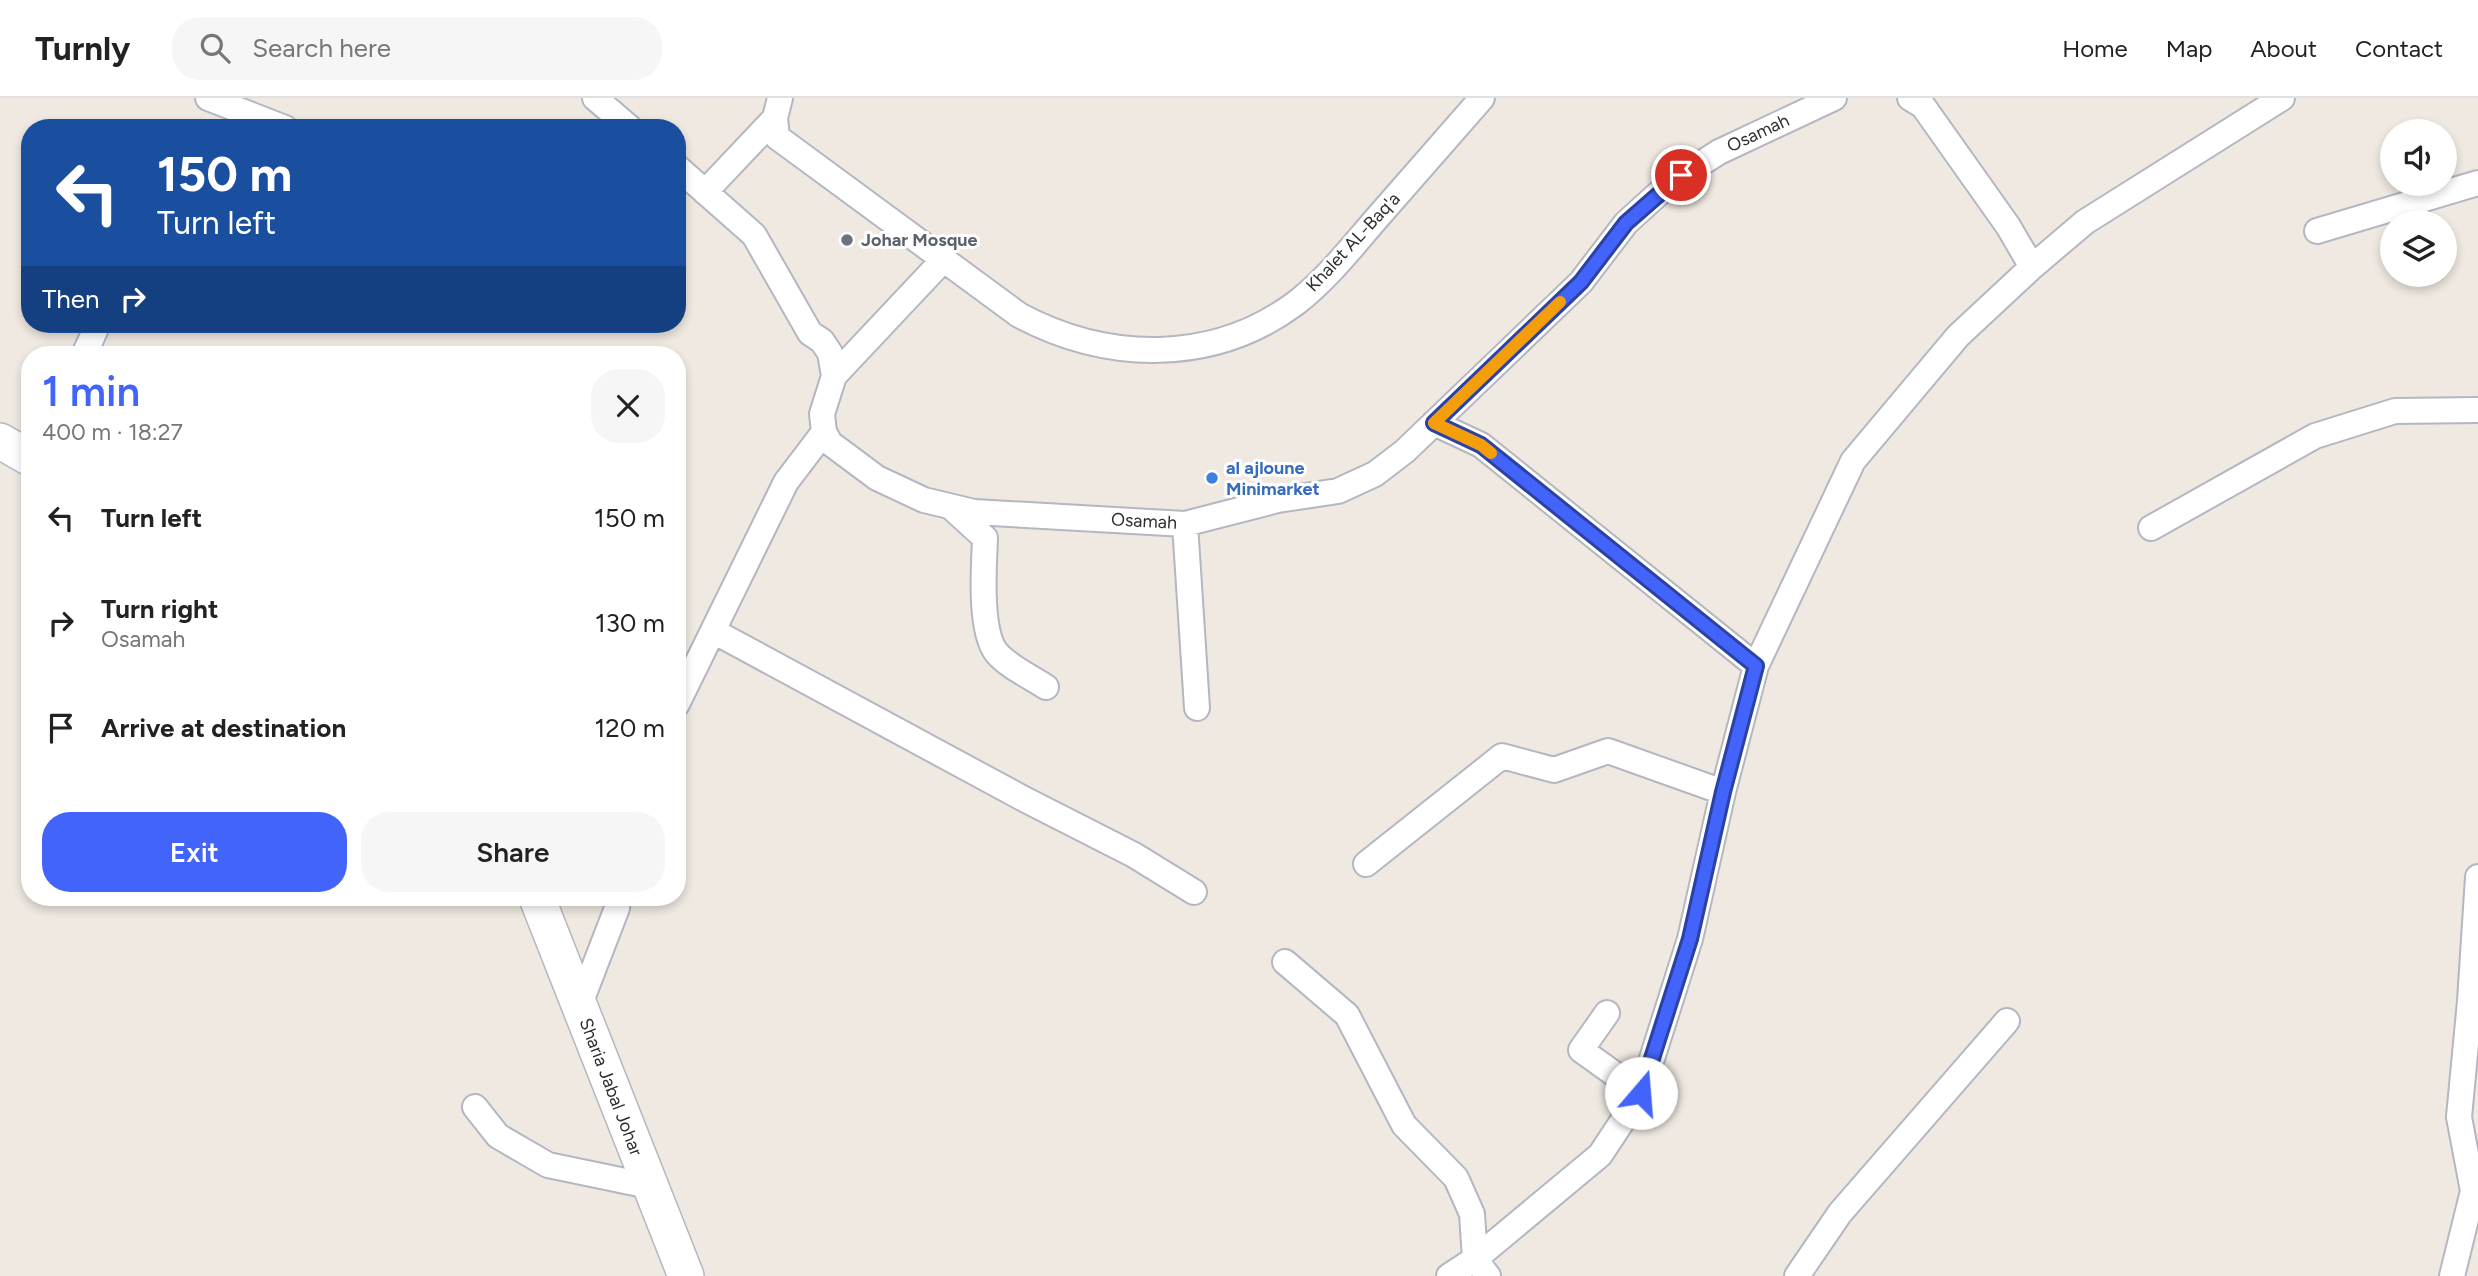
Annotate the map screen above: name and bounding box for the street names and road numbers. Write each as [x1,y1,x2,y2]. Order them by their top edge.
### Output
street label: Osamah [1723,109,1793,157]
street label: Khalet AL-Baq'a [1301,188,1405,296]
street label: Osamah [1110,508,1178,534]
street label: Sharia Jabal Johar [575,1015,647,1159]

